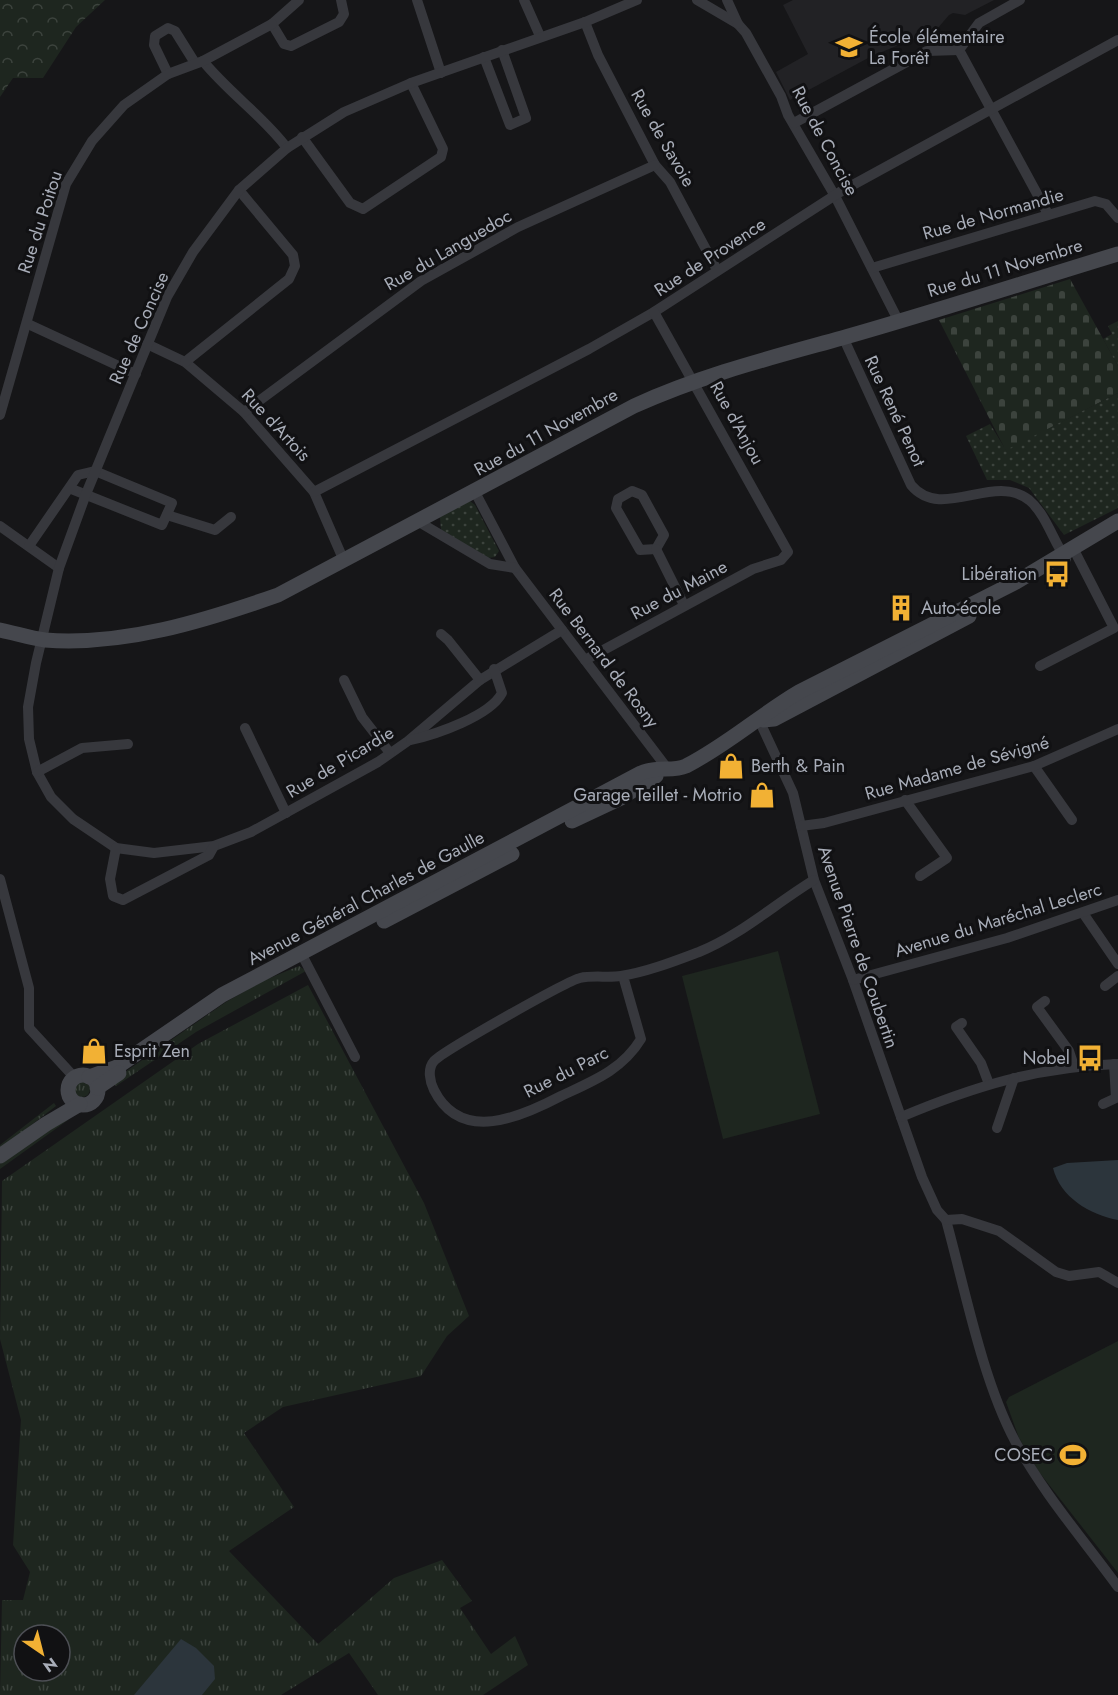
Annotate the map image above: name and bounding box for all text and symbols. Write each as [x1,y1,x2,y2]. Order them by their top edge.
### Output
place label: École élémentaire La Forêt [869,24,1004,71]
school or university icon: École élémentaire La Forêt [834,32,864,62]
street label: Rue de Concise [785,82,865,200]
street label: Rue de Savoie [624,84,702,192]
street label: Rue du Poitou [11,167,69,277]
street label: Rue de Normandie [920,181,1066,247]
street label: Rue du Languedoc [379,203,517,297]
street label: Rue de Provence [649,211,771,303]
street label: Rue du 11 Novembre [924,232,1086,304]
street label: Rue de Concise [103,268,175,388]
street label: Rue René Penot [858,351,932,471]
street label: Rue d'Anjou [703,376,771,470]
street label: Rue du 11 Novembre [469,382,623,482]
street label: Rue d'Artois [235,383,317,467]
street label: Rue du Maine [626,554,732,626]
bus stop icon: Libération [1042,559,1072,589]
place label: Libération [962,561,1037,587]
street label: Rue Bernard de Rosny [543,583,665,733]
building icon: Auto-école [886,593,916,623]
place label: Auto-école [921,595,1001,621]
street label: Rue de Picardie [281,720,399,804]
street label: Rue Madame de Sévigné [862,729,1052,807]
shop icon: Berth & Pain [716,751,746,781]
place label: Berth & Pain [751,753,845,779]
shop icon: Garage Teillet - Motrio [747,780,777,810]
place label: Garage Teillet - Motrio [573,782,742,808]
street label: Avenue Général Charles de Gaulle [243,824,489,972]
street label: Avenue Pierre de Coubertin [811,842,905,1052]
street label: Avenue du Maréchal Leclerc [891,876,1105,964]
shop icon: Esprit Zen [79,1036,109,1066]
place label: Esprit Zen [114,1038,190,1064]
street label: Rue du Parc [519,1040,613,1104]
bus stop icon: Nobel [1075,1043,1105,1073]
place label: Nobel [1023,1045,1070,1071]
sports icon: COSEC [1058,1440,1088,1470]
place label: COSEC [994,1442,1053,1468]
north arrow [12,1623,72,1683]
text: N [39,1652,62,1678]

